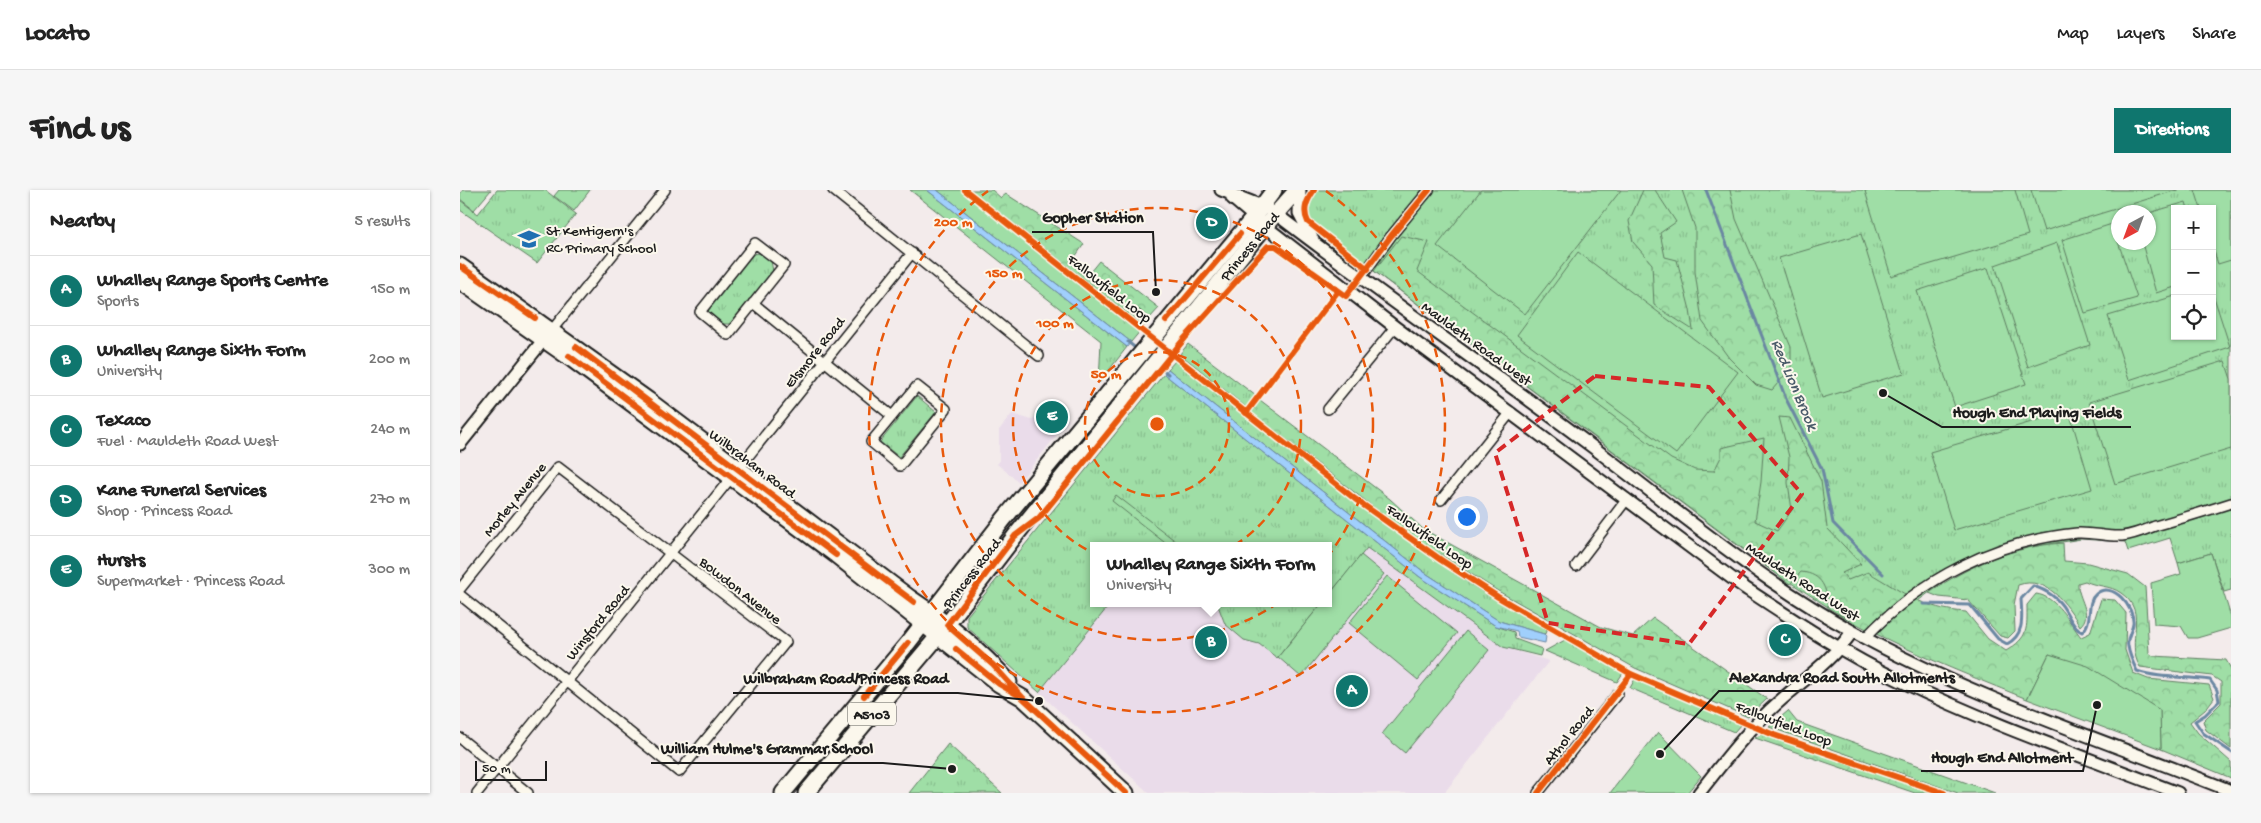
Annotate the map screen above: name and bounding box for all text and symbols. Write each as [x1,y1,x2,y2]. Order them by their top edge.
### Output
text: Locato [25,20,90,49]
text: Map [2057,24,2089,45]
text: Layers [2117,24,2164,45]
text: Share [2192,24,2236,45]
button: Directions [2114,108,2231,153]
text: Find us [30,110,130,151]
callout: Gopher Station [1032,201,1153,232]
pin: D [1196,204,1228,242]
north arrow [2111,205,2156,250]
map controls [2171,205,2216,340]
button: + [2171,205,2216,250]
street label: Princess Road [1216,208,1285,286]
text: Nearby [50,210,115,235]
text: Gopher Station [1042,210,1144,229]
text: 5 results [355,213,410,232]
text: 200 m [934,214,973,232]
place label: St Kentigern's RC Primary School [546,223,657,258]
school or university icon: St Kentigern's RC Primary School [516,226,542,252]
button: − [2171,250,2216,295]
street label: Fallowfield Loop [1062,251,1155,328]
text: 150 m [985,265,1023,283]
text: Whalley Range Sports Centre [97,270,328,293]
text: A [61,281,71,300]
text: 150 m [371,281,410,300]
text: Sports [97,293,139,312]
button: locate [2171,295,2216,340]
street label: Mauldeth Road West [1417,299,1536,392]
street label: Elsmore Road [782,313,850,392]
text: 100 m [1035,315,1074,333]
water label: Red Lion Brook [1765,337,1821,435]
text: Whalley Range Sixth Form [97,340,306,363]
text: B [62,351,70,370]
text: 200 m [369,351,410,370]
text: University [97,363,162,382]
text: 50 m [1091,366,1122,384]
callout: Hough End Playing Fields [1942,396,2131,427]
pin: E [1036,398,1068,436]
text: Hough End Playing Fields [1953,405,2123,424]
text: Texaco [97,410,151,433]
centre of rings [1148,415,1166,433]
text: C [62,421,70,440]
text: 240 m [370,421,410,440]
street label: Wilbraham Road [705,426,800,504]
text: Fuel · Mauldeth Road West [97,433,278,452]
street label: Morley Avenue [480,459,551,541]
text: Kane Funeral Services [97,480,266,503]
text: D [61,491,71,510]
text: 270 m [370,491,410,510]
street label: Fallowfield Loop [1381,501,1476,575]
text: Shop · Princess Road [97,503,232,522]
your location [1454,504,1480,530]
street label: Princess Road [939,535,1006,614]
street label: Mauldeth Road West [1742,539,1864,627]
popup [1090,542,1332,607]
text: Hursts [97,550,145,573]
street label: Bowdon Avenue [694,553,785,629]
text: Whalley Range Sixth Form [1107,554,1315,577]
text: E [61,561,71,580]
text: 300 m [368,561,410,580]
text: Supermarket · Princess Road [97,573,284,592]
text: University [1107,577,1172,596]
street label: Winsford Road [563,581,635,664]
pin: C [1769,621,1801,659]
pin: B [1195,623,1227,661]
callout: Alexandra Road South Allotments [1719,660,1965,691]
callout: Wilbraham Road/Princess Road [733,662,958,693]
text: Alexandra Road South Allotments [1728,670,1956,689]
text: Wilbraham Road/Princess Road [743,671,950,690]
pin: A [1336,672,1368,710]
street label: Fallowfield Loop [1732,698,1835,752]
road number: A5103 [848,702,896,726]
street label: Athol Road [1540,702,1599,769]
callout: William Hulme's Grammar School [651,732,883,763]
callout: Hough End Allotment [1921,740,2083,771]
text: William Hulme's Grammar School [660,741,874,760]
text: Hough End Allotment [1931,750,2075,769]
scale bar [475,758,548,781]
text: 50 m [482,761,511,778]

